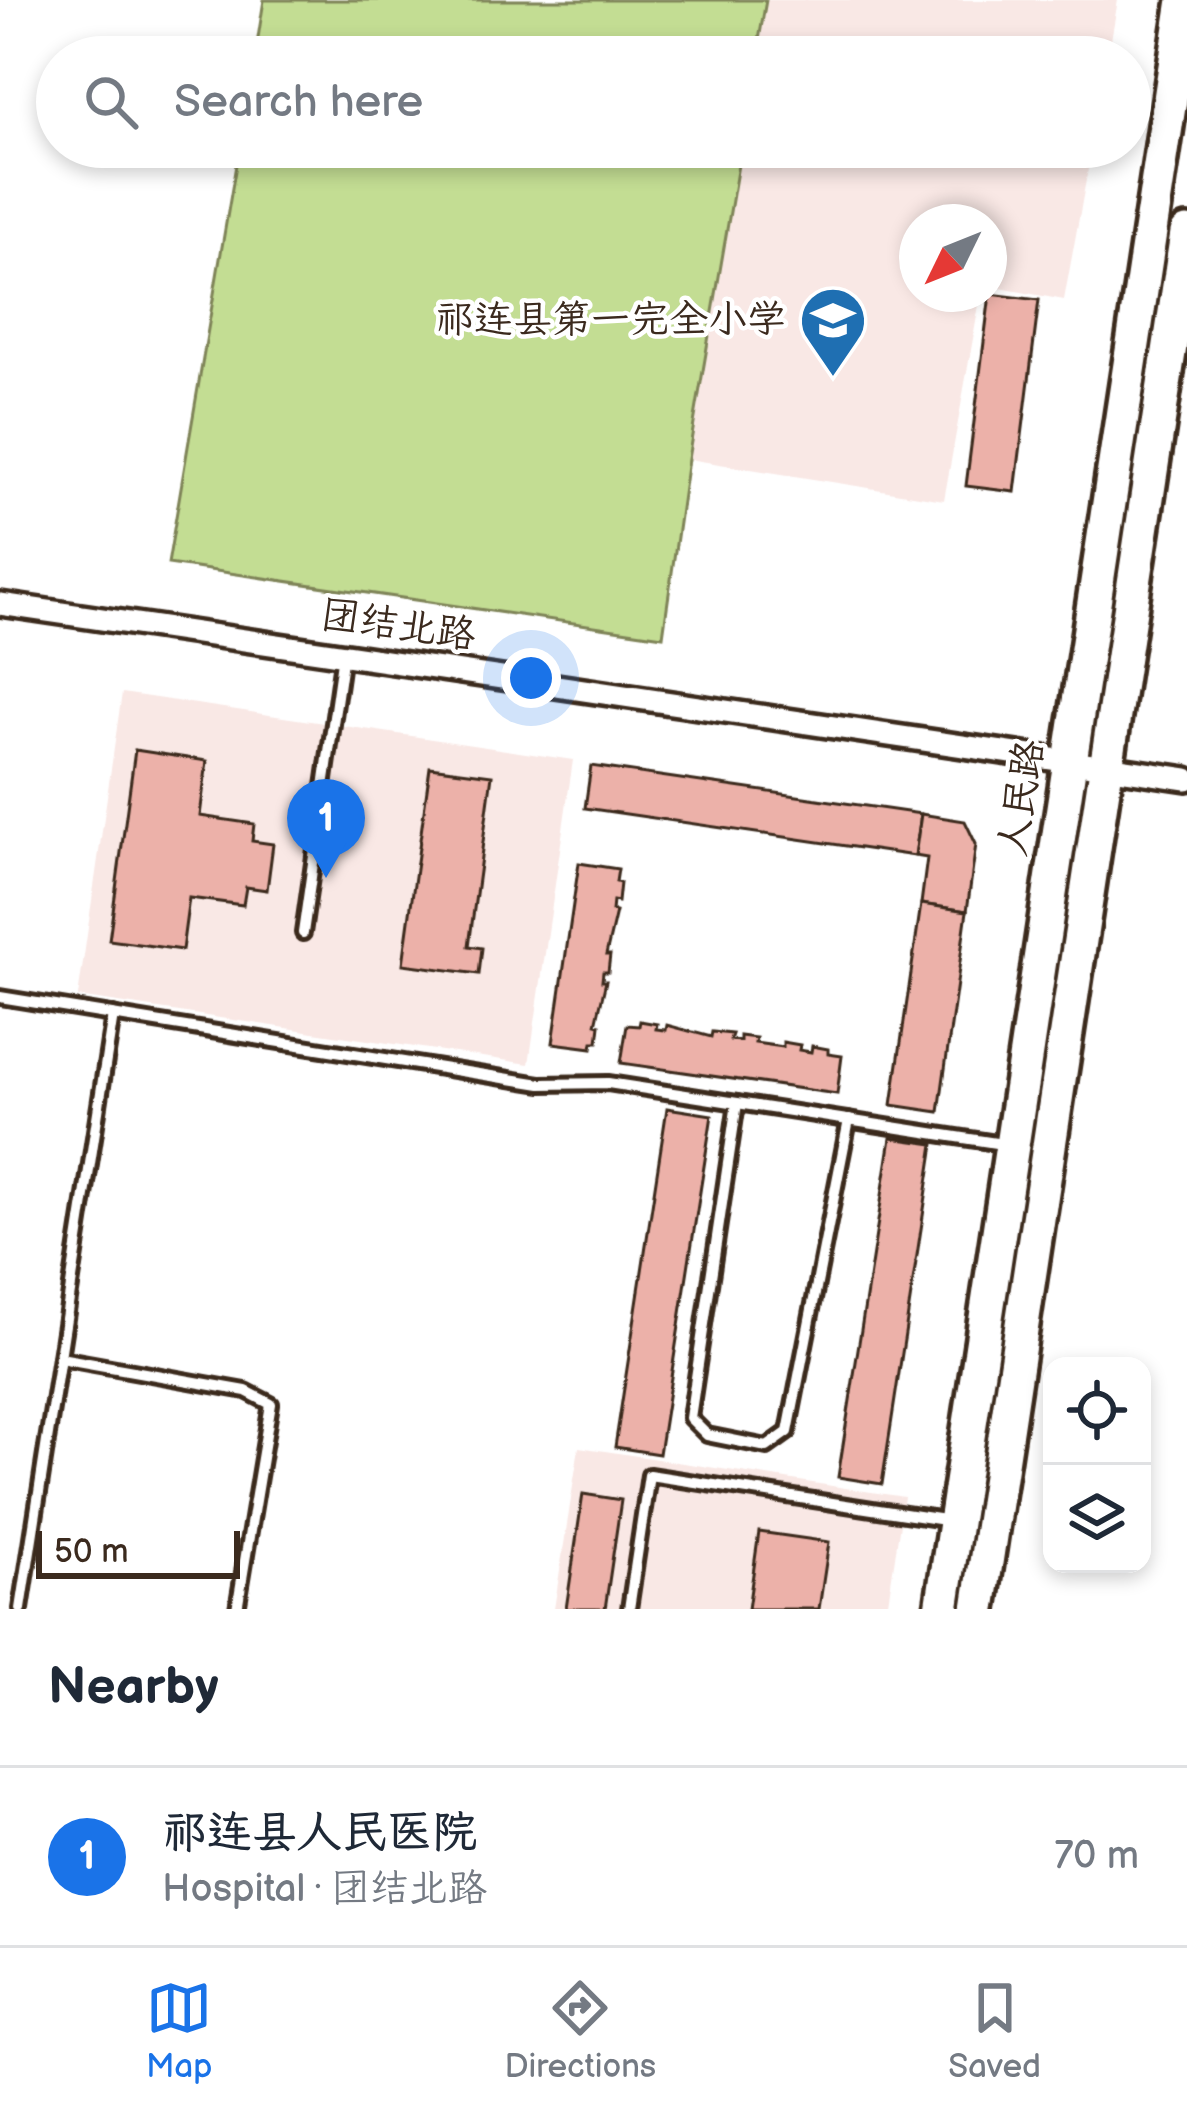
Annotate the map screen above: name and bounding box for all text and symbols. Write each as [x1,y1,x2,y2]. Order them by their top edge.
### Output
search box [36,36,1151,168]
icon: search [78,69,144,135]
text: Search here [174,75,423,130]
north arrow [899,204,1007,312]
school or university icon: 祁连县第一完全小学 [798,285,868,379]
place label: 祁连县第一完全小学 [435,297,786,344]
street label: 团结北路 [317,592,479,660]
your location [501,648,561,708]
street label: 人民路 [990,737,1054,859]
pin: 1 [287,779,365,878]
map controls [1043,1357,1151,1573]
button: locate [1043,1357,1151,1465]
button: layers [1043,1465,1151,1573]
scale bar [36,1525,240,1578]
text: 50 m [54,1532,129,1572]
text: Nearby [48,1657,219,1718]
text: 祁连县人民医院 [162,1806,477,1861]
text: 1 [79,1833,95,1880]
text: 70 m [1054,1833,1139,1880]
text: Hospital · 团结北路 [162,1866,487,1913]
tab: Map [146,1975,212,2087]
tab: Directions [505,1975,656,2087]
tab: Saved [948,1975,1041,2087]

